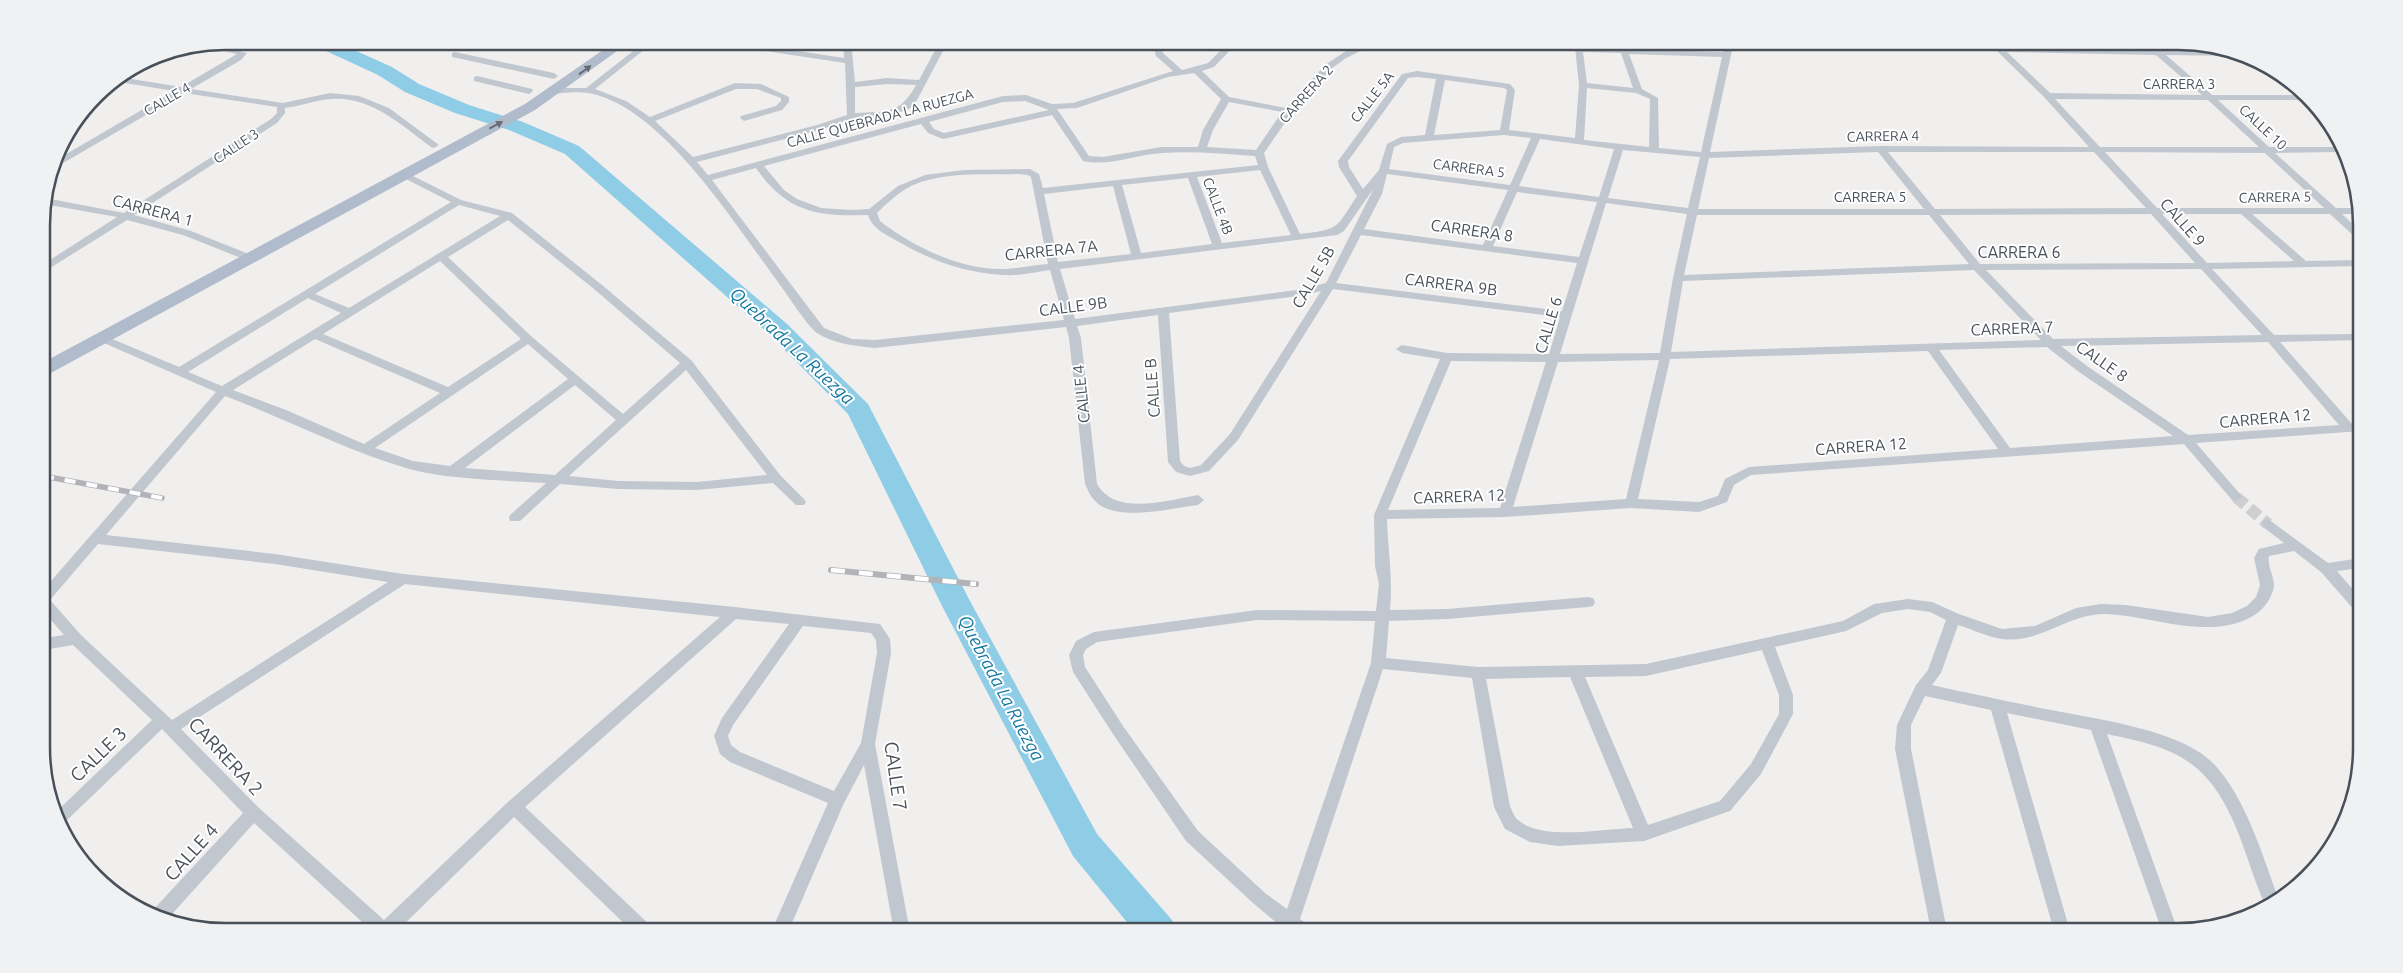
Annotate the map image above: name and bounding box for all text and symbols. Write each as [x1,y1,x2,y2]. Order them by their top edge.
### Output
street label: CARRERA 2 [1276,62,1336,126]
one-way arrow [578,65,591,75]
street label: CALLE 5A [1347,68,1397,126]
street label: CARRERA 3 [2143,76,2215,92]
street label: CALLE 4 [141,79,193,119]
street label: CALLE QUEBRADA LA RUEZGA [785,85,975,151]
street label: CALLE 10 [2236,101,2290,153]
one-way arrow [490,120,503,129]
street label: CALLE 3 [210,125,262,167]
street label: CARRERA 4 [1847,127,1920,145]
street label: CARRERA 5 [1432,156,1506,180]
street label: CALLE 4B [1200,175,1236,237]
street label: CARRERA 5 [2239,188,2311,206]
street label: CARRERA 5 [1834,189,1906,205]
street label: CARRERA 1 [111,191,195,229]
street label: CALLE 9 [2157,194,2209,250]
street label: CARRERA 8 [1430,215,1514,245]
street label: CARRERA 7A [1004,236,1099,264]
street label: CALLE 5B [1288,243,1338,311]
street label: CARRERA 6 [1977,243,2061,261]
street label: CARRERA 9B [1404,269,1498,299]
water label: Quebrada La Ruezga [726,283,859,409]
street label: CALLE 9B [1038,293,1108,319]
street label: CALLE 6 [1531,294,1565,356]
street label: CARRERA 7 [1970,318,2054,338]
street label: CALLE 8 [2073,337,2131,385]
street label: CALLE B [1141,358,1163,418]
street label: CALLE 4 [1069,364,1093,424]
street label: CARRERA 12 [2218,405,2312,431]
street label: CARRERA 12 [1814,434,1908,458]
street label: CARRERA 12 [1413,485,1505,507]
water label: Quebrada La Ruezga [954,611,1049,764]
street label: CARRERA 2 [184,712,268,800]
street label: CALLE 3 [65,722,131,786]
street label: CALLE 7 [880,740,912,812]
street label: CALLE 4 [160,819,222,885]

